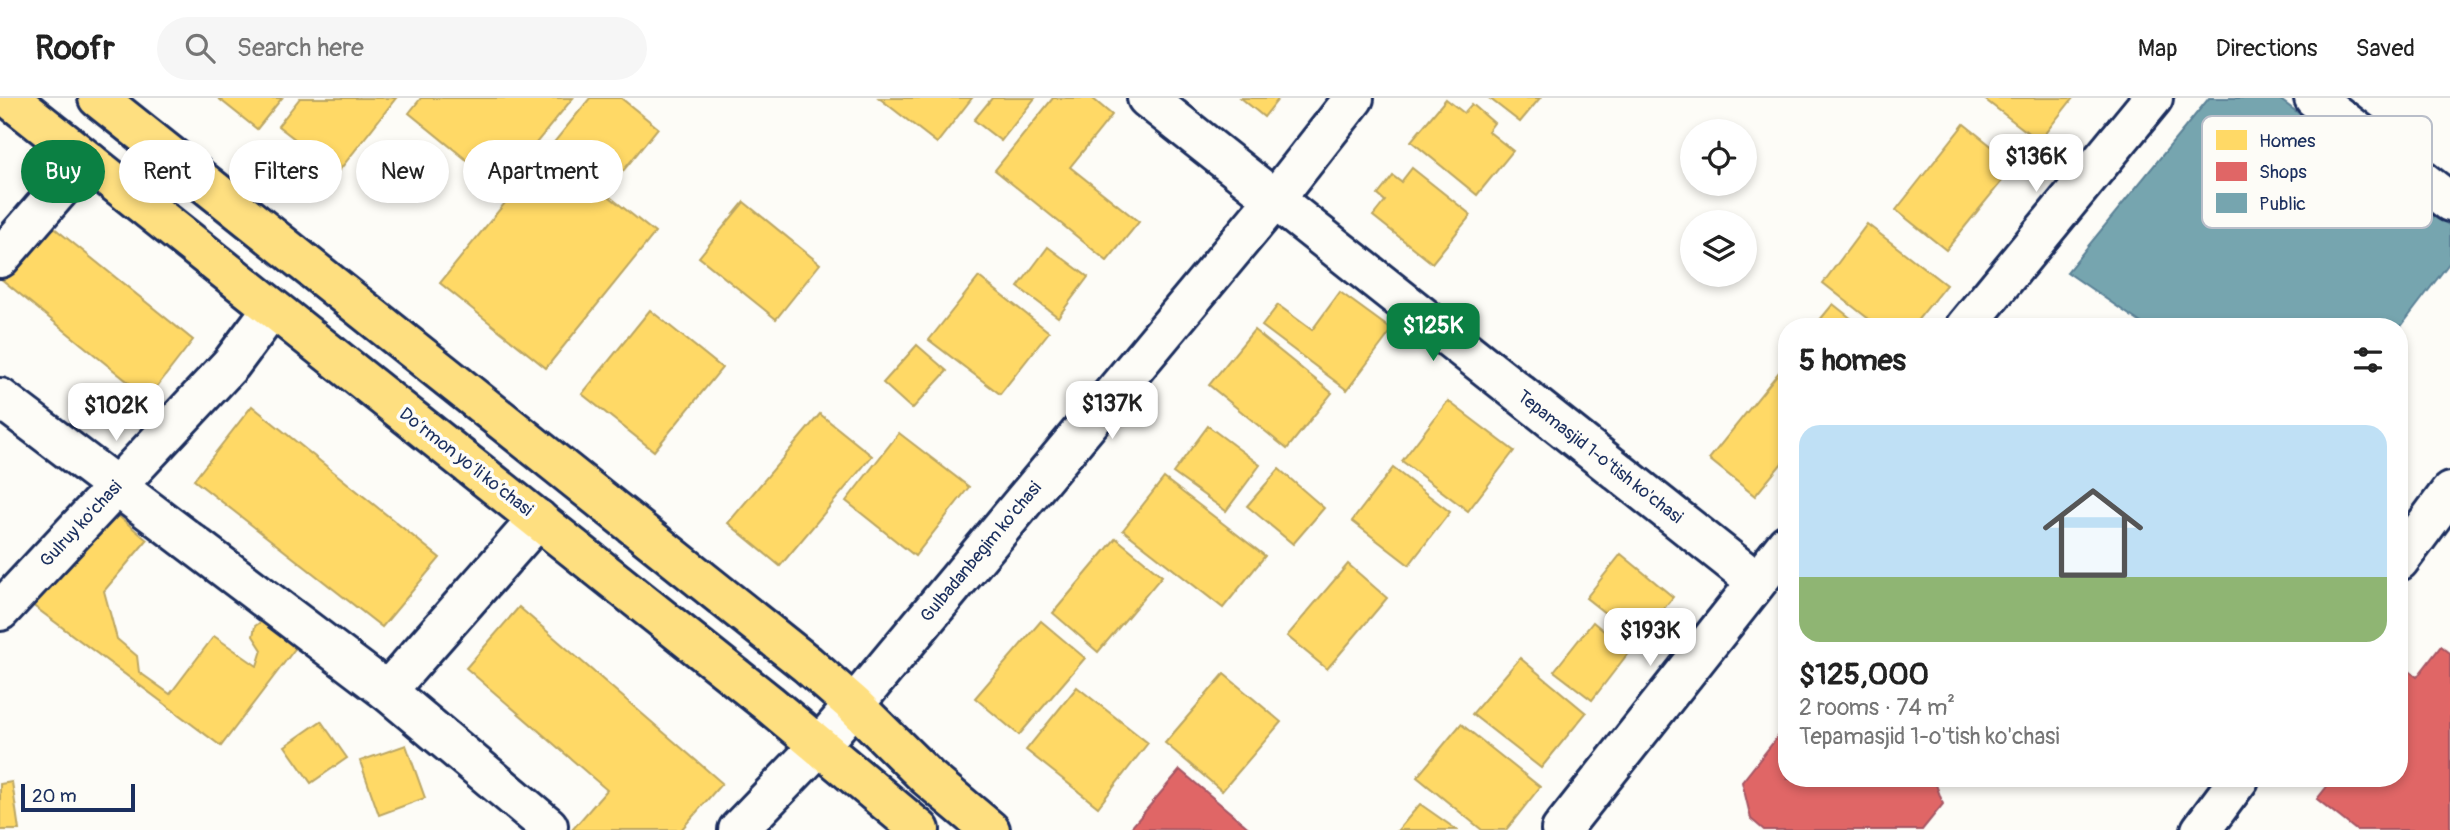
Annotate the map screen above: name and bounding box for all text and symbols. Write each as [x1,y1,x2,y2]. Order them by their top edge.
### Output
search box [157,17,647,80]
text: Roofr [35,28,115,69]
icon: search [181,29,219,67]
text: Search here [237,32,364,64]
text: Map [2138,34,2178,63]
text: Directions [2216,34,2317,63]
text: Saved [2355,34,2415,63]
legend [2202,116,2432,228]
map controls [1680,119,1757,287]
button: locate [1680,119,1757,196]
text: Homes [2259,129,2316,153]
pin: $136K [1987,134,2085,194]
chip: Buy [21,140,105,203]
chip: Rent [119,140,215,203]
chip: Filters [229,140,342,203]
chip: New [356,140,449,203]
chip: Apartment [463,140,623,203]
text: $136K [2005,142,2067,171]
text: Shops [2259,160,2307,184]
text: Public [2259,192,2306,216]
button: layers [1680,210,1757,287]
pin: $125K [1384,303,1482,363]
text: $125K [1403,311,1463,340]
icon: filters [2349,341,2387,379]
text: 5 homes [1799,342,1906,379]
pin: $137K [1063,382,1161,441]
pin: $102K [67,384,165,443]
street label: Tepamasjid 1-o'tish ko'chasi [1513,385,1687,529]
text: $137K [1082,389,1142,418]
text: $102K [84,391,148,420]
street label: Do‘rmon yo‘li ko‘chasi [395,403,537,521]
icon: home [2030,470,2156,596]
street label: Gulruy ko'chasi [35,476,127,572]
street label: Gulbadanbegim ko'chasi [915,477,1047,627]
pin: $193K [1601,608,1699,668]
text: $193K [1620,616,1680,645]
text: $125,000 [1799,656,1929,693]
text: 2 rooms · 74 m² [1799,693,1955,722]
text: Tepamasjid 1-o'tish ko'chasi [1799,722,2059,751]
scale bar [21,781,135,813]
text: 20 m [32,784,77,808]

